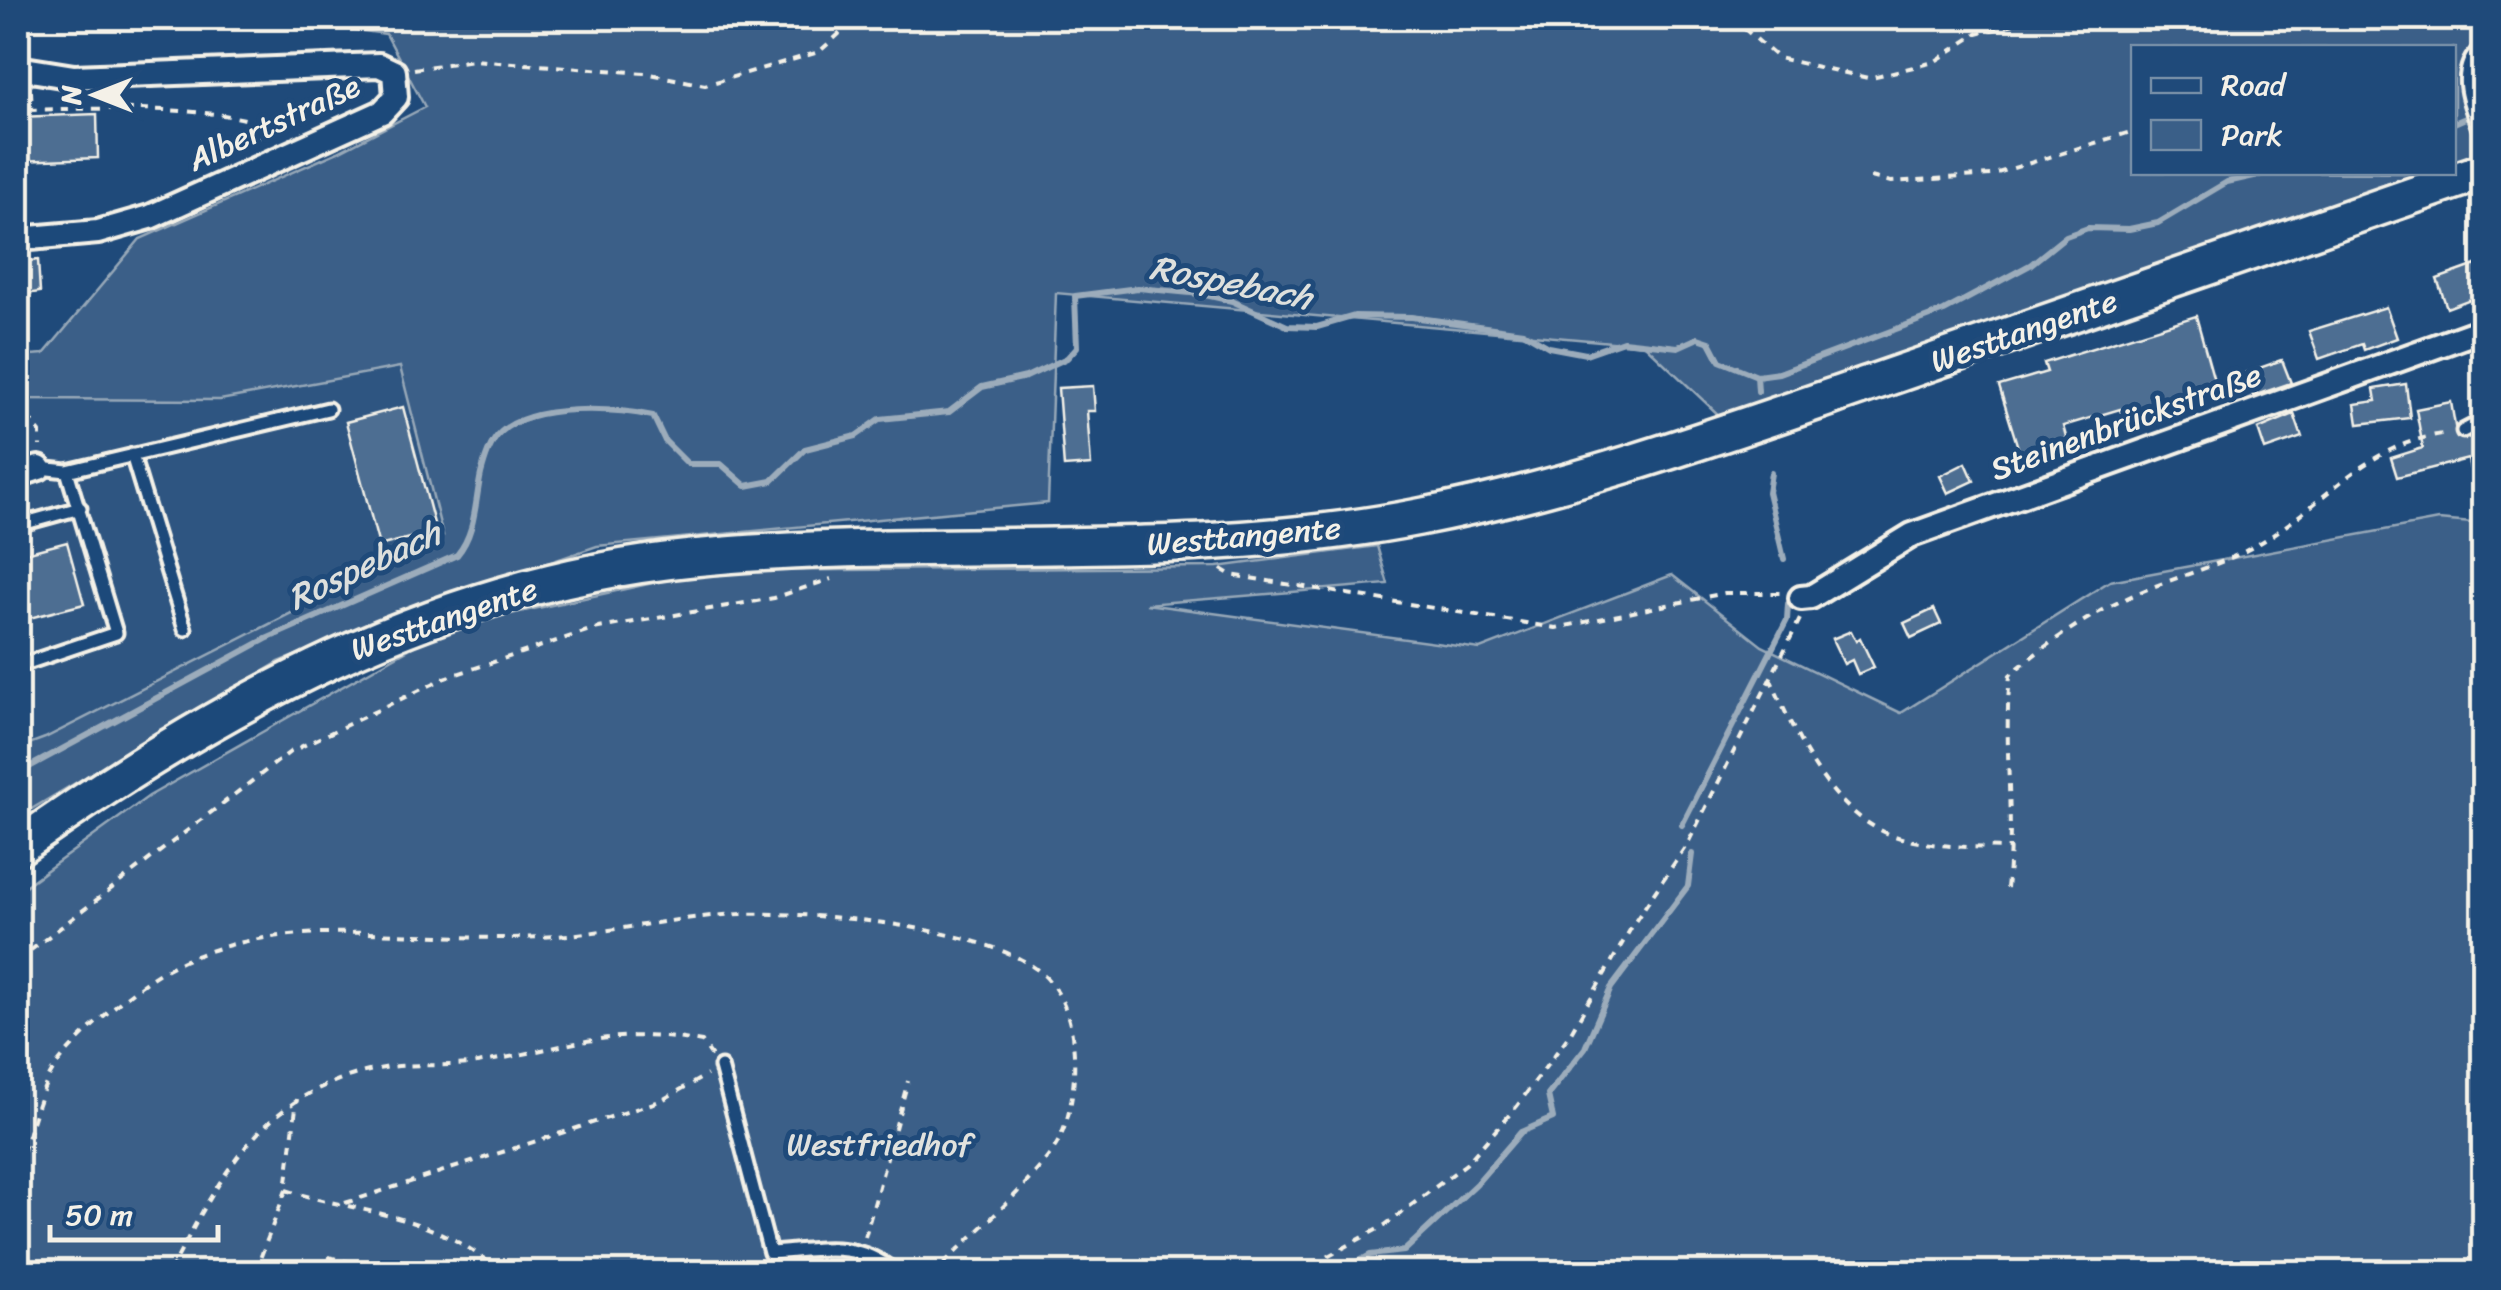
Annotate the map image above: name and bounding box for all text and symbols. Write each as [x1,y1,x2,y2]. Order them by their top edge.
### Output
north arrow [45,45,145,145]
legend [2131,45,2456,175]
street label: Albertstraße [177,58,370,188]
text: Road [2221,58,2288,112]
text: N [46,85,95,106]
text: Park [2221,108,2283,162]
water label: Rospebach [1145,236,1321,329]
street label: Westtangente [1923,272,2125,390]
street label: Steinenbrückstraße [1982,346,2270,498]
street label: Westtangente [1144,499,1344,573]
water label: Rospebach [277,501,455,628]
street label: Westtangente [343,560,545,678]
park label: Westfriedhof [786,1116,975,1173]
scale bar [50,1180,218,1242]
text: 50 m [65,1188,133,1242]

